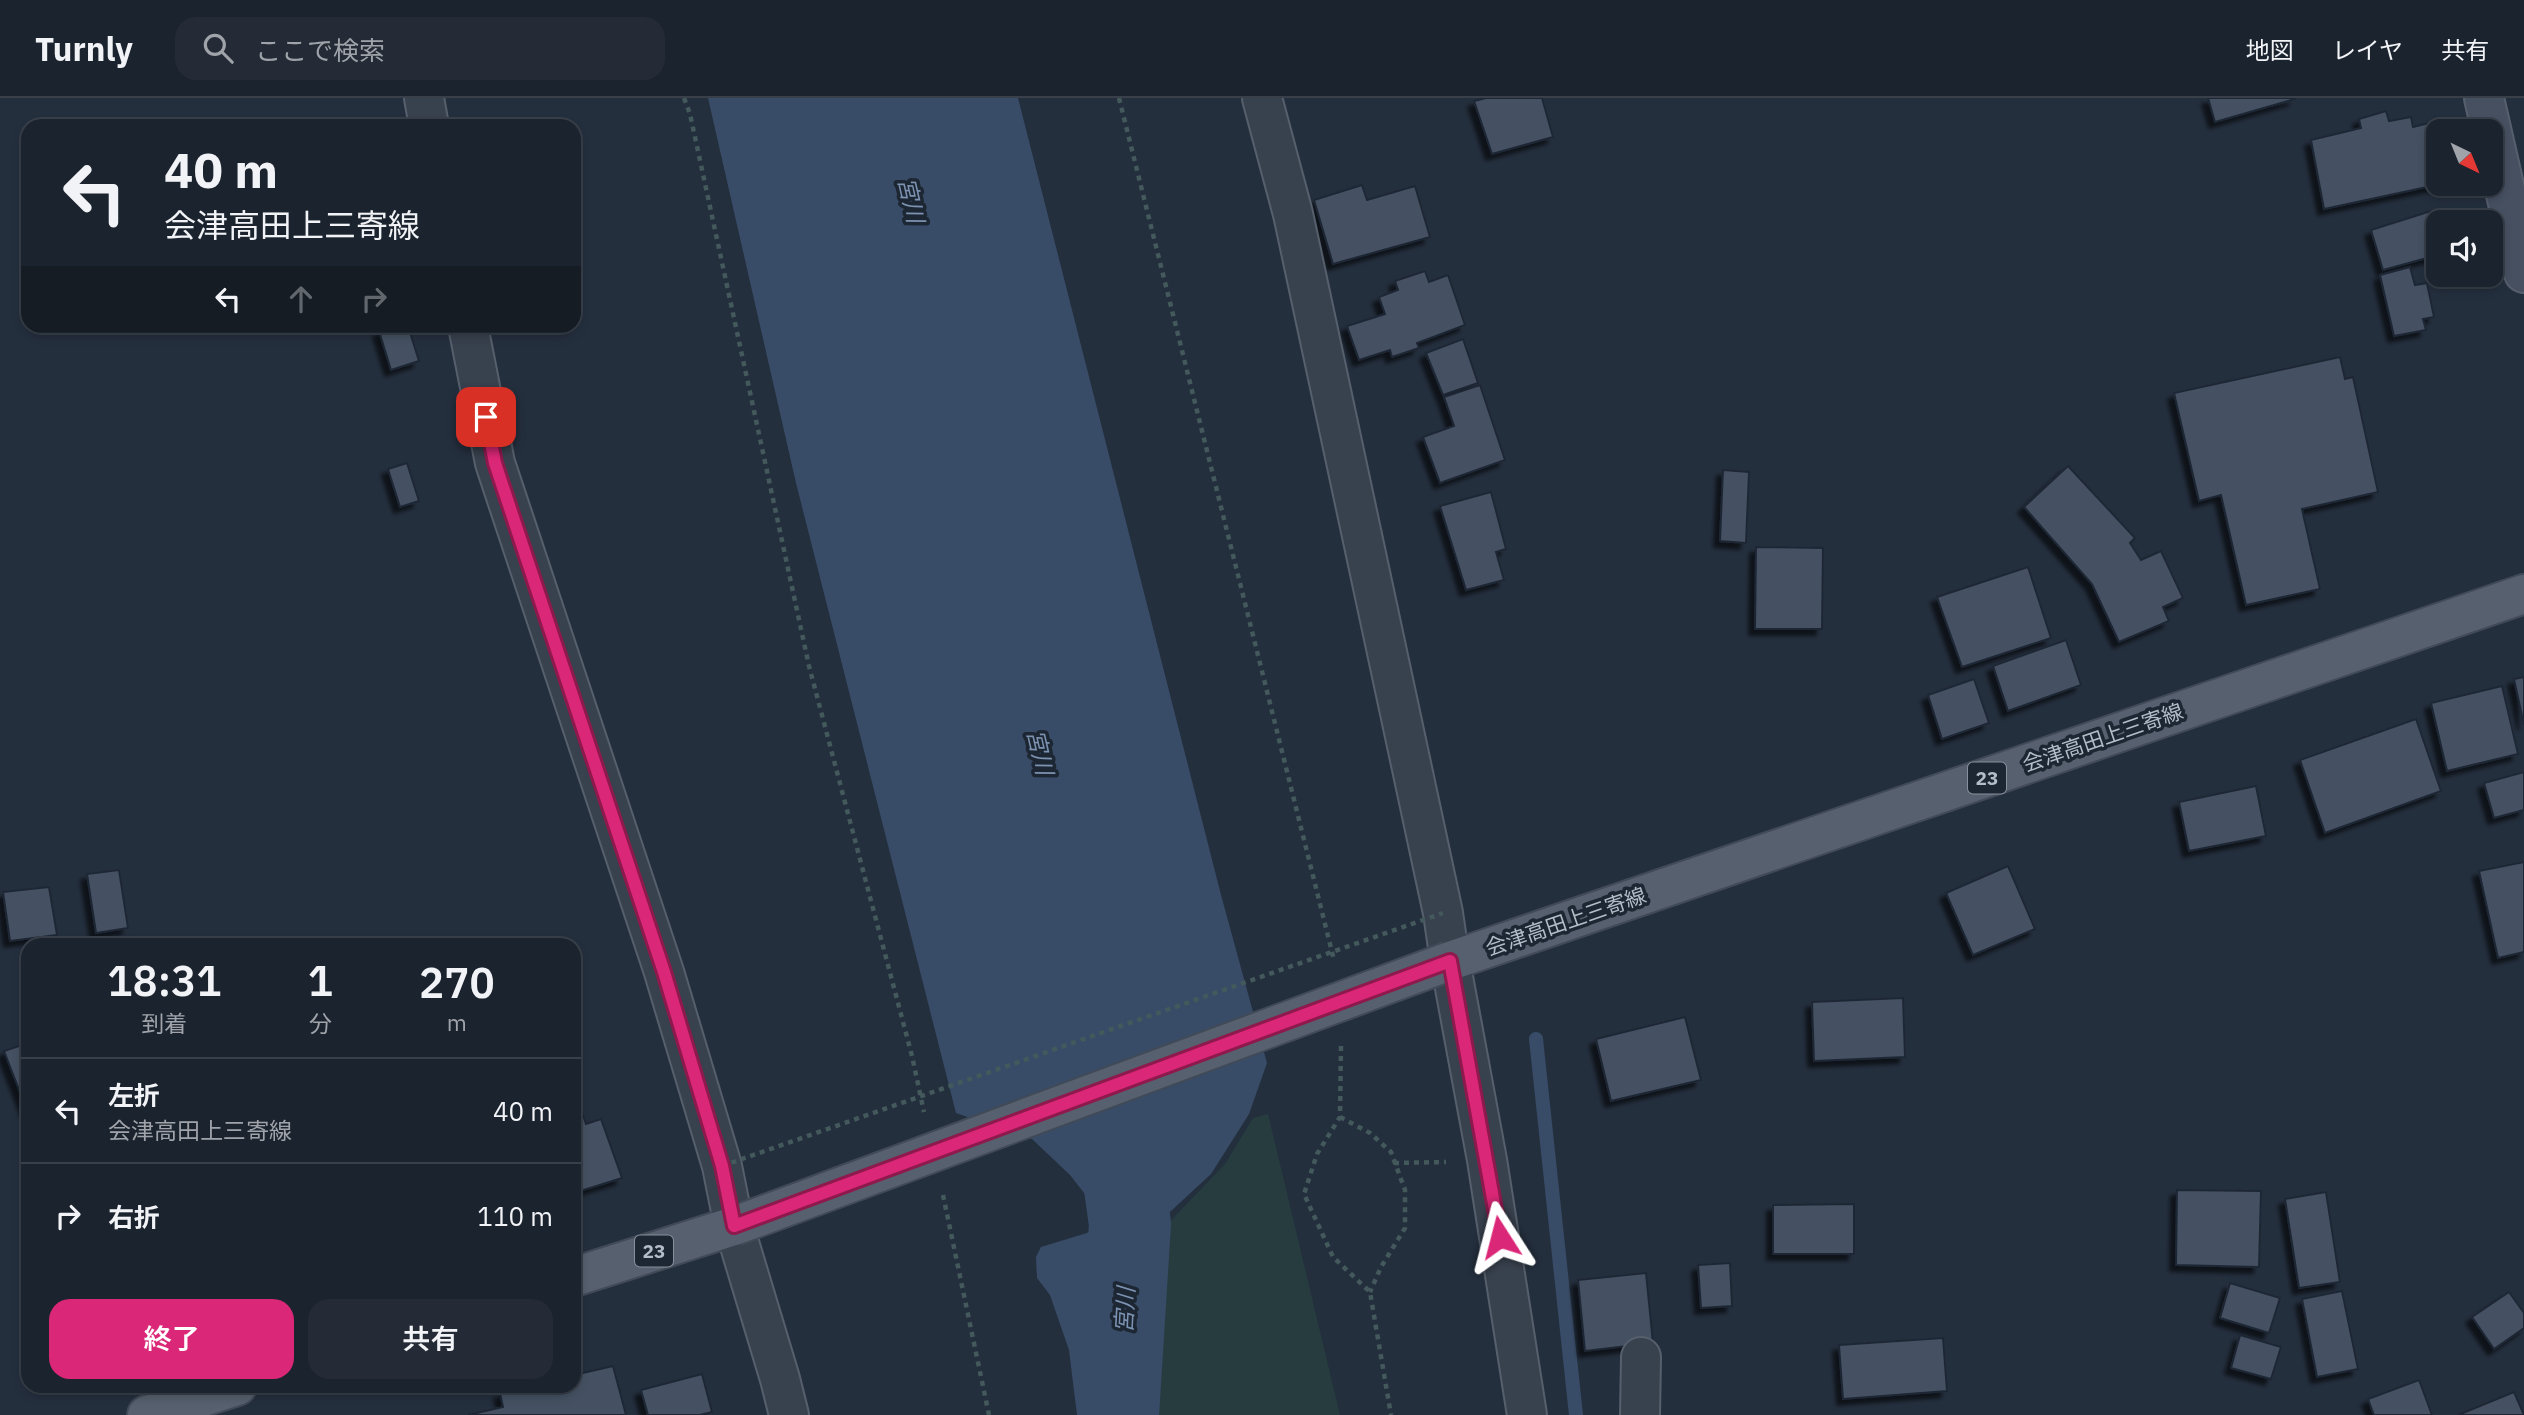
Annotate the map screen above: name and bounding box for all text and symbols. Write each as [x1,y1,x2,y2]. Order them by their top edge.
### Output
search box [175,17,665,80]
text: Turnly [35,27,133,70]
icon: search [199,29,237,67]
text: ここで検索 [255,33,385,67]
text: 地図 [2246,34,2294,66]
text: レイヤ [2332,34,2403,66]
text: 共有 [2441,34,2489,66]
north arrow [2426,119,2502,196]
map controls [2426,119,2503,287]
text: 40 m [164,138,278,201]
icon: left [49,147,140,238]
water label: 宮川 [892,174,932,228]
text: 会津高田上三寄線 [164,204,420,246]
button: sound [2426,210,2503,287]
icon: left [209,280,247,318]
icon: ahead [282,280,320,318]
icon: right [355,280,393,318]
pin [456,387,516,447]
icon: arrive [467,398,505,436]
street label: 会津高田上三寄線 [2019,696,2187,778]
water label: 宮川 [1021,726,1061,780]
road number: 23 [1968,762,2006,793]
street label: 会津高田上三寄線 [1482,880,1650,962]
text: 18:31 [107,953,221,1008]
text: 1 [308,953,333,1008]
text: 270 [419,955,495,1010]
text: m [447,1007,467,1037]
text: 到着 [141,1008,187,1038]
text: 分 [309,1008,332,1038]
text: 左折 [108,1078,160,1112]
icon: left [49,1092,87,1130]
text: 40 m [493,1094,553,1128]
text: 会津高田上三寄線 [108,1115,292,1145]
icon: right [49,1197,87,1235]
text: 110 m [477,1199,553,1233]
text: 右折 [108,1200,160,1234]
position arrow [1463,1200,1537,1274]
road number: 23 [635,1236,673,1266]
water label: 宮川 [1108,1283,1140,1334]
button: 終了 [49,1299,294,1379]
button: 共有 [308,1299,553,1379]

